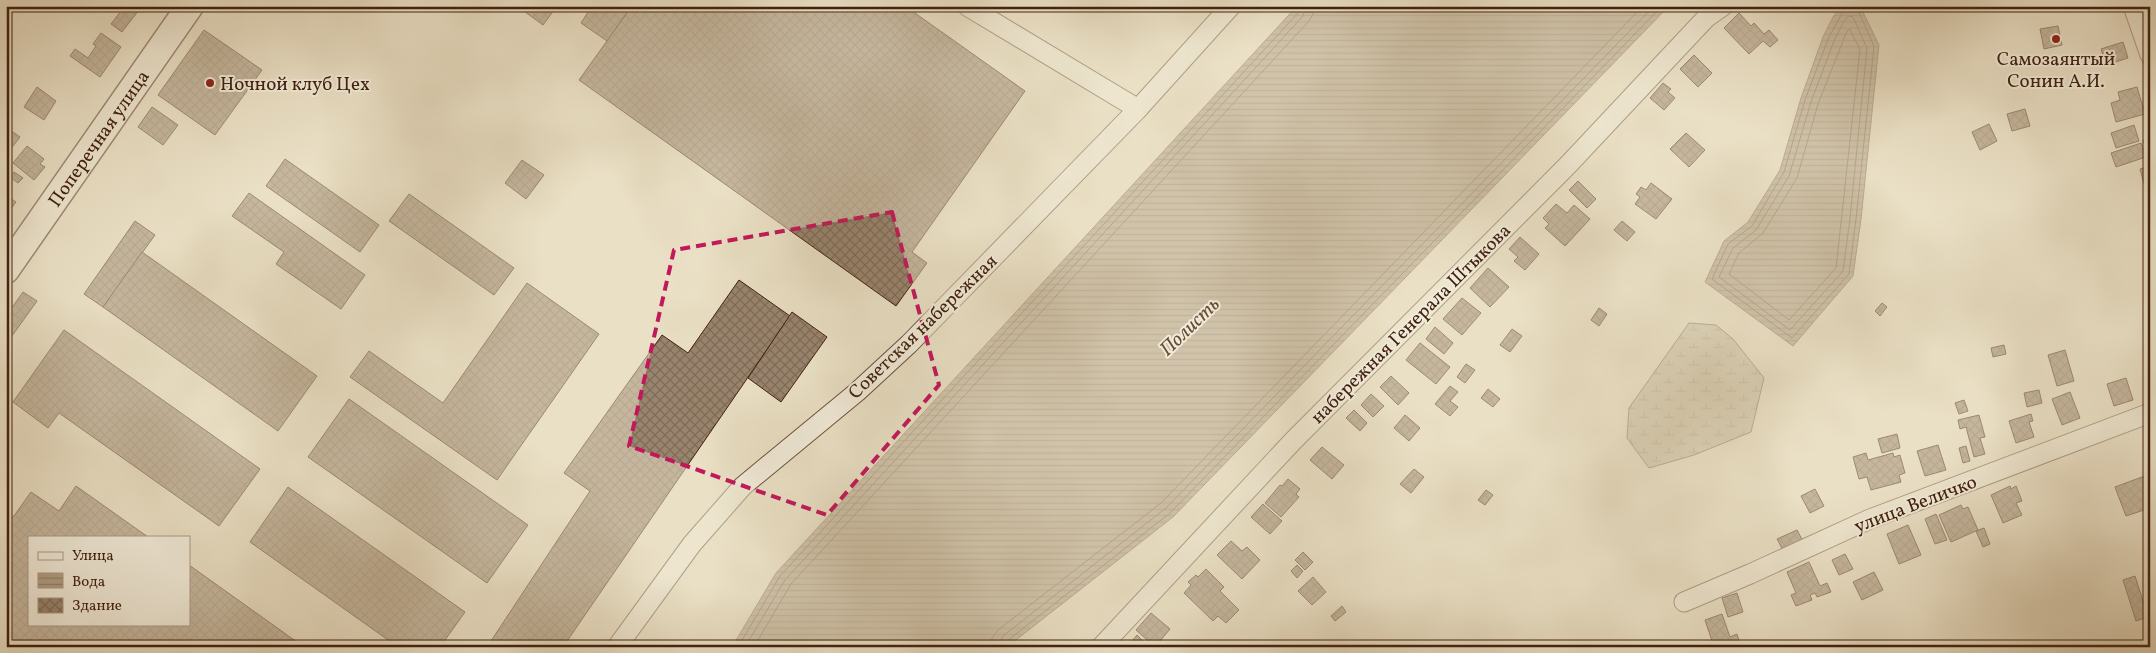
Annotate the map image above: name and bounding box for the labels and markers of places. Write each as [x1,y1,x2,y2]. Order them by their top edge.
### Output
marker: Самозаянтый Сонин А.И. [2050,33,2062,45]
place label: Самозаянтый Сонин А.И. [1997,47,2115,95]
place label: Ночной клуб Цех [220,72,370,98]
marker: Ночной клуб Цех [204,77,216,89]

